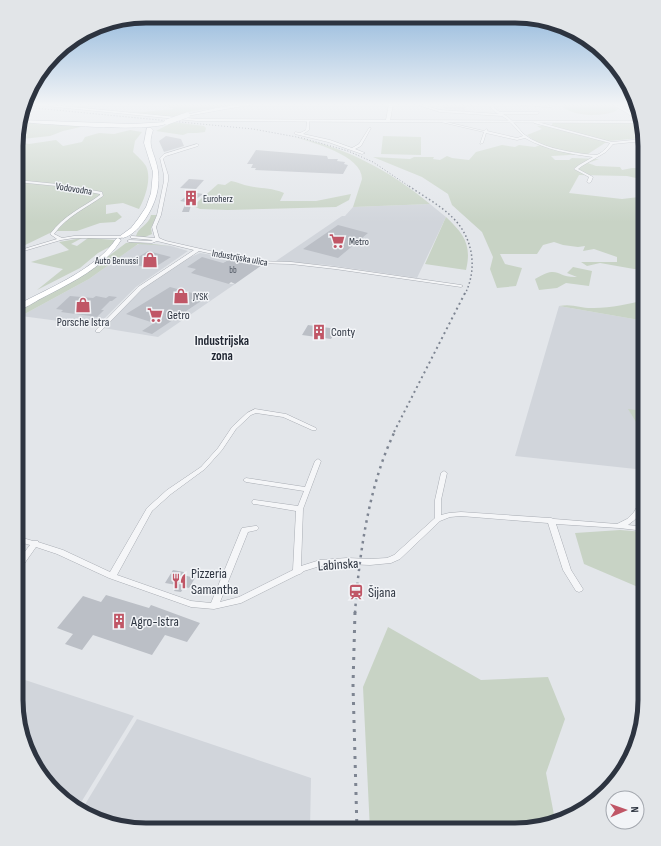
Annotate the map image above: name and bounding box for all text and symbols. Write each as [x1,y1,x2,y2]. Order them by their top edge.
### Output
street label: Vodovodna [55,180,93,198]
building icon: Euroherz [182,189,200,207]
place label: Euroherz [203,193,233,205]
supermarket icon: Metro [328,232,346,250]
place label: Metro [349,236,369,248]
street label: Industrijska ulica [211,247,269,269]
shop icon: Auto Benussi [141,251,159,269]
place label: Auto Benussi [94,255,138,267]
house number: bb [229,265,237,276]
shop icon: JYSK [172,287,190,305]
place label: JYSK [192,291,208,303]
shop icon: Porsche Istra [74,296,92,314]
supermarket icon: Getro [146,306,164,324]
place label: Getro [167,308,190,323]
place label: Porsche Istra [57,315,110,330]
building icon: Conty [310,323,328,341]
place label: Conty [331,325,356,340]
district label: Industrijska zona [195,333,249,364]
street label: Labinska [317,555,359,574]
place label: Pizzeria Samantha [191,565,239,598]
restaurant icon: Pizzeria Samantha [170,572,188,590]
station icon: Šijana [347,583,365,601]
place label: Šijana [368,584,396,601]
building icon: Agro-Istra [110,612,128,630]
place label: Agro-Istra [130,613,179,630]
north arrow [605,790,645,830]
text: N [628,807,641,813]

